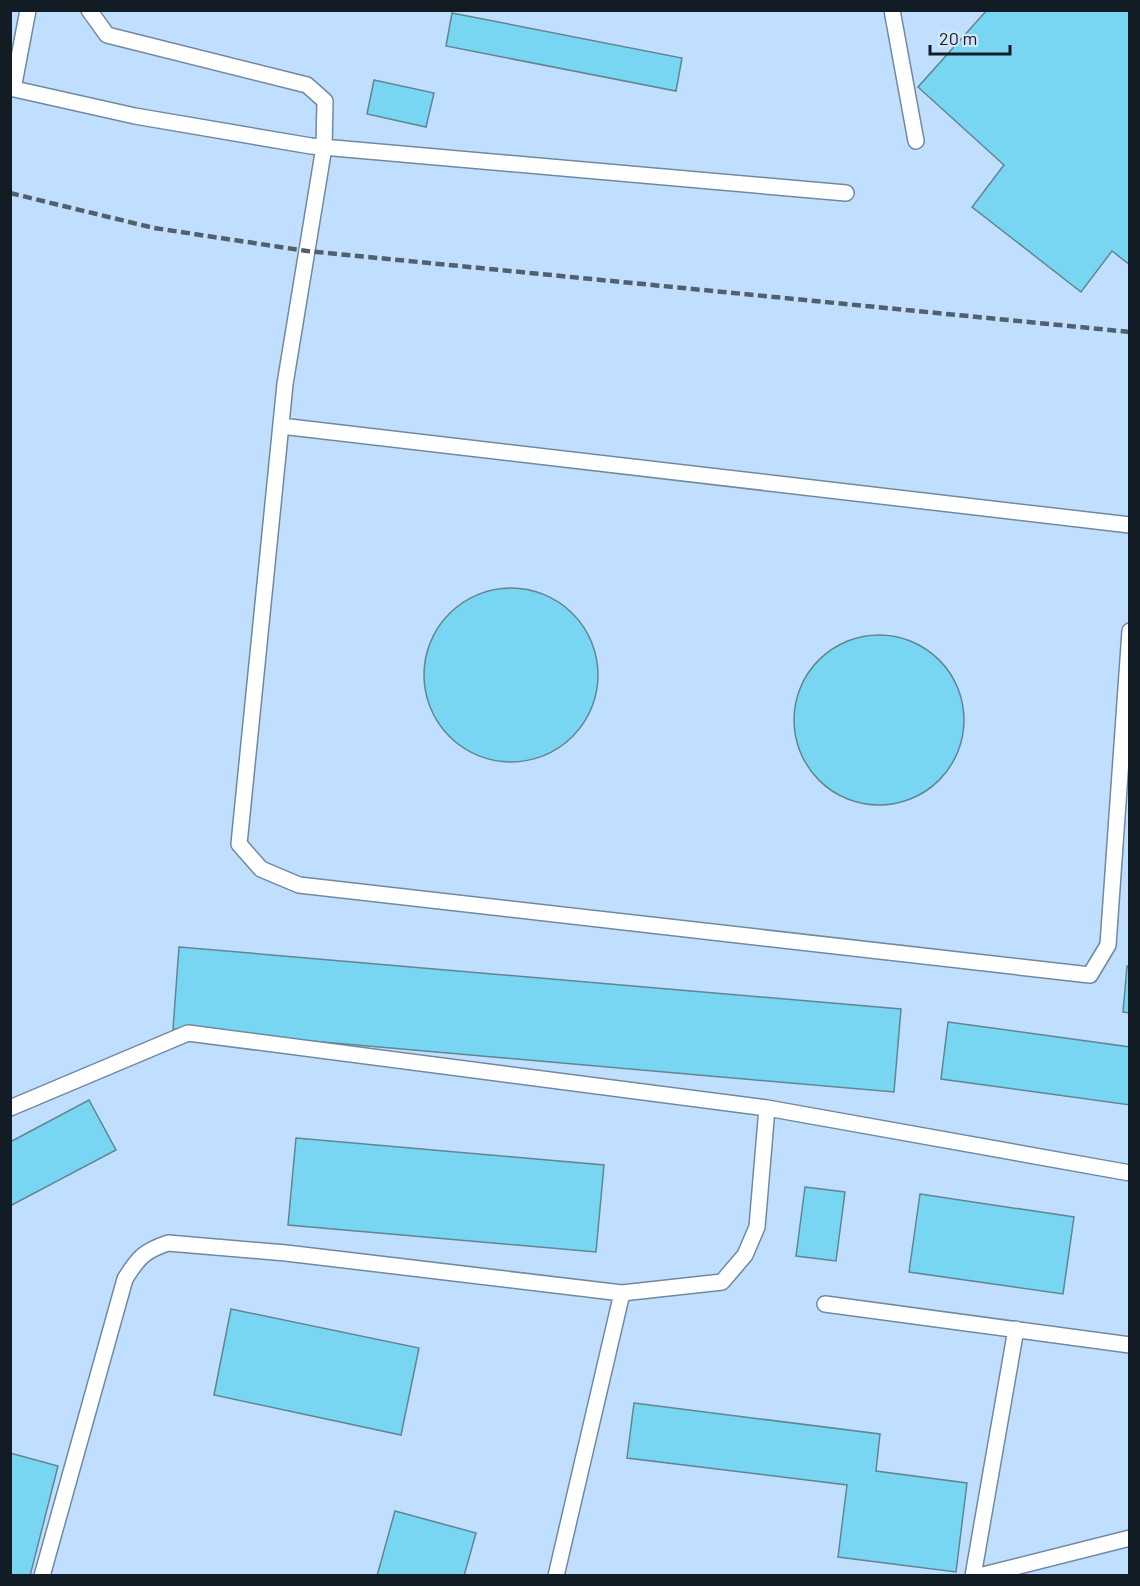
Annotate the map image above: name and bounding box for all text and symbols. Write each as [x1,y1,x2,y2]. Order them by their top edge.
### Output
scale bar [930,18,1010,56]
text: 20 m [939,27,977,49]

